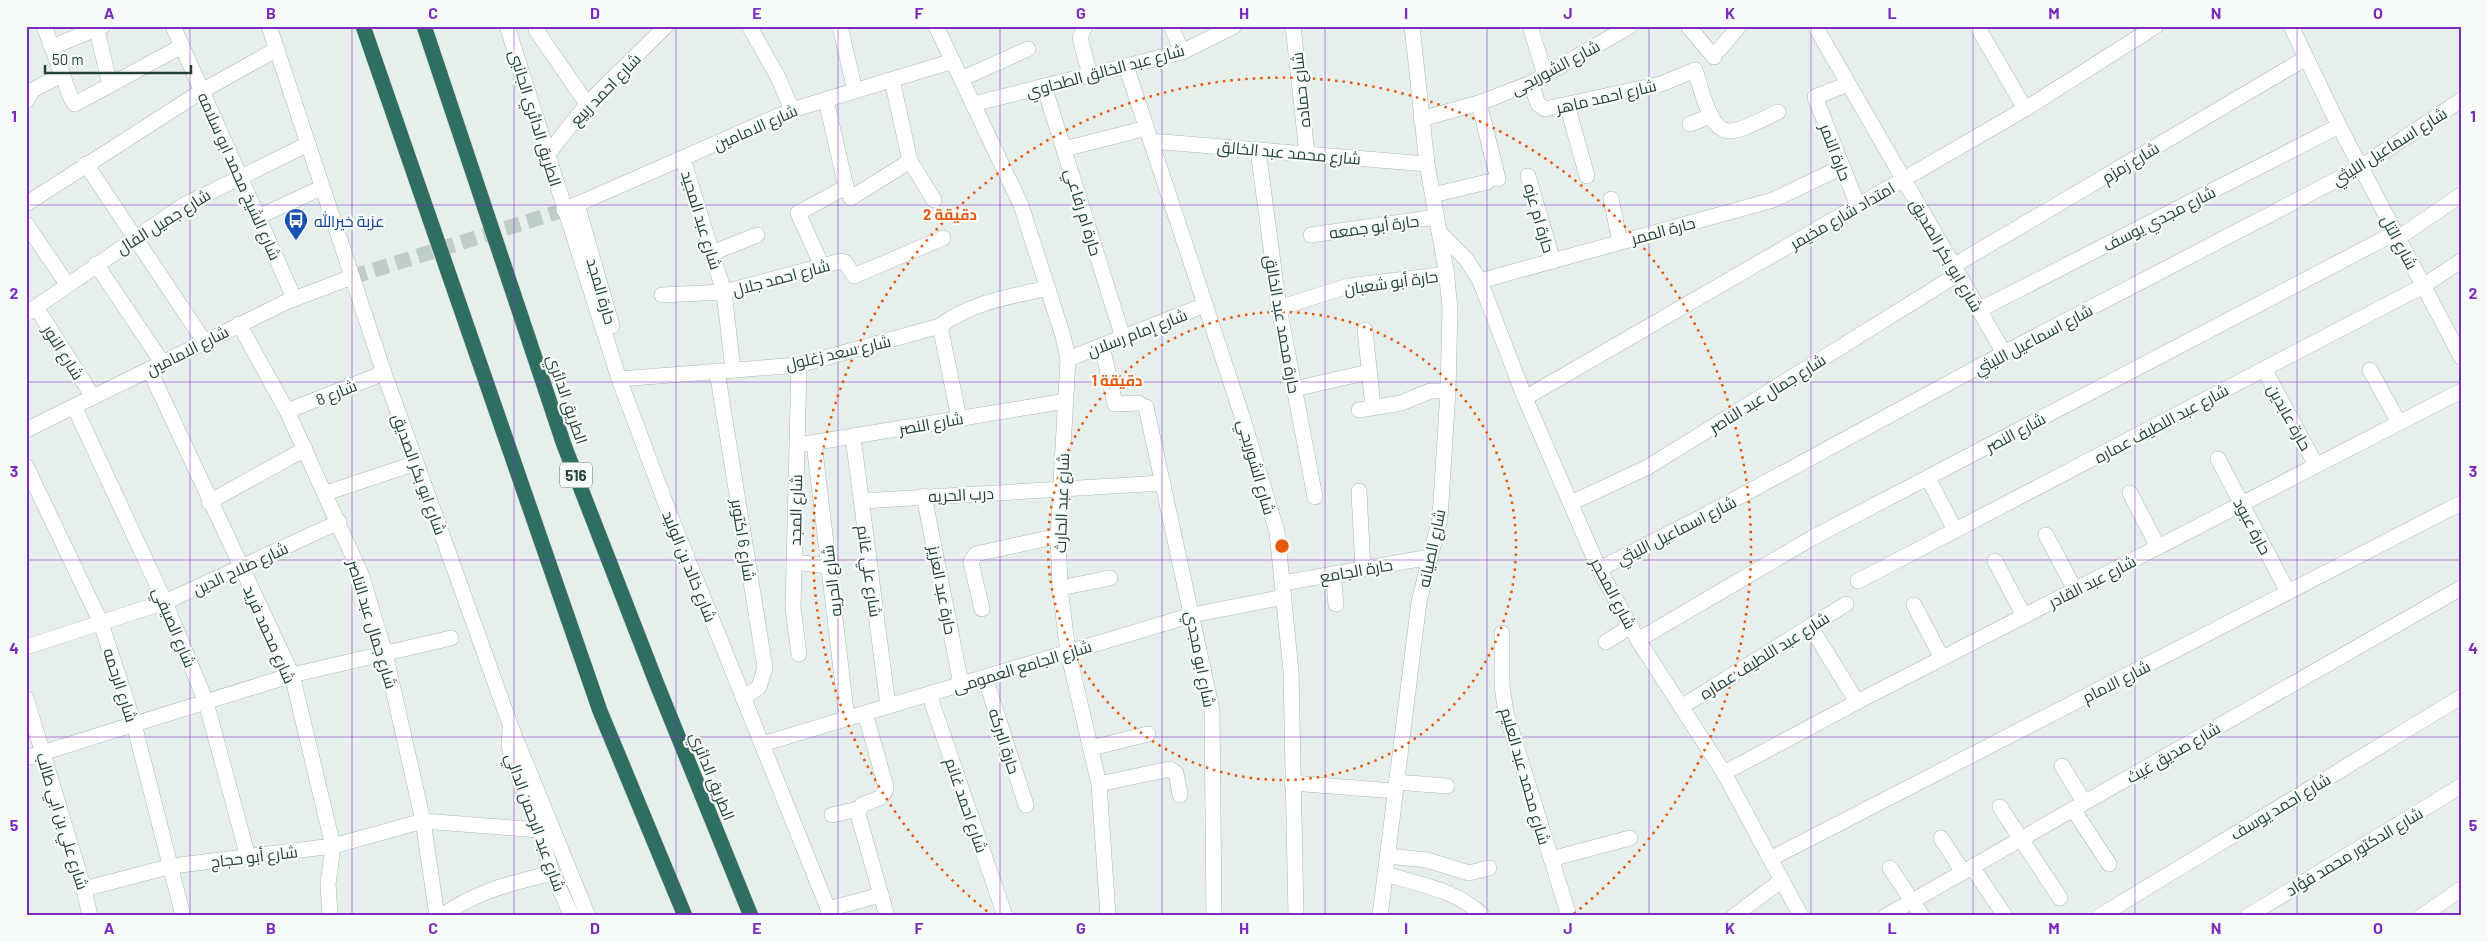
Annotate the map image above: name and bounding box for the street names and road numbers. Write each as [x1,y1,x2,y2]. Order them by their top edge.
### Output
street label: شارع الشوربجى [1507,36,1604,101]
street label: شارع عبد الخالق الطحاوي [1024,40,1188,105]
street label: الطريق الدائري الجانبى [501,47,566,190]
street label: شارع احمد ربيع [566,49,646,131]
street label: شارع حماده [1287,51,1316,129]
street label: شارع احمد ماهر [1553,75,1659,120]
street label: شارع الشيخ محمد ابو سلامه [192,89,286,264]
street label: شارع الامامين [710,100,801,157]
street label: شارع اسماعيل الليثي [2328,103,2453,193]
street label: حارة النمر [1815,120,1856,183]
street label: شارع محمد عبد الخالق [1216,136,1362,171]
street label: شارع زمزم [2098,138,2164,189]
street label: حارة ام رفاعي [1057,166,1106,259]
street label: شارع عبد المجيد [675,168,726,273]
street label: امتداد شارع مخيمر [1786,177,1899,256]
street label: حارة ام عزه [1518,181,1559,256]
street label: شارع مجدي يوسف [2100,181,2221,259]
street label: شارع جميل الفال [112,185,215,260]
street label: شارع ابو بكر الصديق [1904,195,1987,316]
street label: حارة أبو جمعه [1328,210,1420,243]
street label: حارة الممر [1628,212,1697,249]
street label: شارع التل [2375,212,2422,274]
street label: حارة محمد عبد الخالق [1259,253,1305,395]
street label: شارع احمد جلال [730,255,833,302]
street label: حارة المجد [583,256,621,327]
street label: حارة أبو شعبان [1343,266,1440,300]
street label: شارع اسماعيل الليثي [1970,300,2098,383]
street label: شارع إمام رسلان [1084,304,1191,363]
street label: شارع النور [37,320,88,385]
street label: شارع الامامين [143,321,233,382]
street label: شارع سعد زغلول [783,331,893,376]
street label: شارع جمال عبد الناصر [1704,349,1830,440]
street label: الطريق الدائري [539,352,592,448]
street label: شارع 8 [313,375,360,412]
street label: شارع عبد اللطيف عماره [2091,380,2233,469]
street label: حارة عابدين [2262,381,2316,454]
street label: شارع النصر [896,408,965,441]
street label: شارع النصر [1981,408,2050,459]
street label: شارع ابو بكر الصديق [386,411,451,538]
street label: شارع الشوربجي [1230,417,1280,518]
street label: شارع عبد الحارث [1050,453,1075,553]
road number: 516 [560,462,592,488]
street label: شارع المجد [785,474,808,546]
street label: درب الحريه [928,483,994,506]
street label: شارع اسماعيل الليثي [1613,492,1741,573]
street label: حارة عبود [2229,494,2276,558]
street label: شارع 6 اكتوبر [725,497,760,583]
street label: شارع الصيانه [1413,507,1451,589]
street label: شارع خالد بن الوليد [656,508,721,625]
street label: شارع علي غانم [849,524,886,619]
street label: شارع صلاح الدين [189,538,292,601]
street label: حارة عبد العزيز [924,543,961,636]
street label: شارع الحريه [817,544,848,618]
street label: شارع عبد القادر [2044,551,2140,614]
street label: شارع المحجر [1584,553,1641,633]
street label: حارة الجامع [1318,554,1395,589]
street label: شارع جمال عبد الناصر [341,556,402,692]
street label: شارع محمد فريد [237,582,300,687]
street label: شارع الصيفي [145,584,200,672]
street label: شارع عبد اللطيف عماره [1696,607,1834,705]
street label: شارع ابو مجدي [1177,609,1220,710]
street label: شارع الجامع العمومى [950,636,1095,699]
street label: شارع الرحمه [97,646,142,725]
street label: شارع الامام [2079,656,2155,709]
street label: شارع محمد عبد العليم [1494,705,1555,848]
street label: حارة البركه [985,706,1025,776]
street label: شارع صديق غيث [2123,718,2225,789]
street label: الطريق الدائري [682,729,739,825]
street label: شارع علي بن ابي طالب [28,750,93,893]
street label: شارع عبد الرحمن الدالي [497,750,570,895]
street label: شارع احمد غانم [939,755,992,856]
street label: شارع احمد يوسف [2226,769,2335,846]
street label: شارع الدكتور محمد فؤاد [2282,803,2427,902]
street label: شارع أبو حجاج [209,841,299,874]

